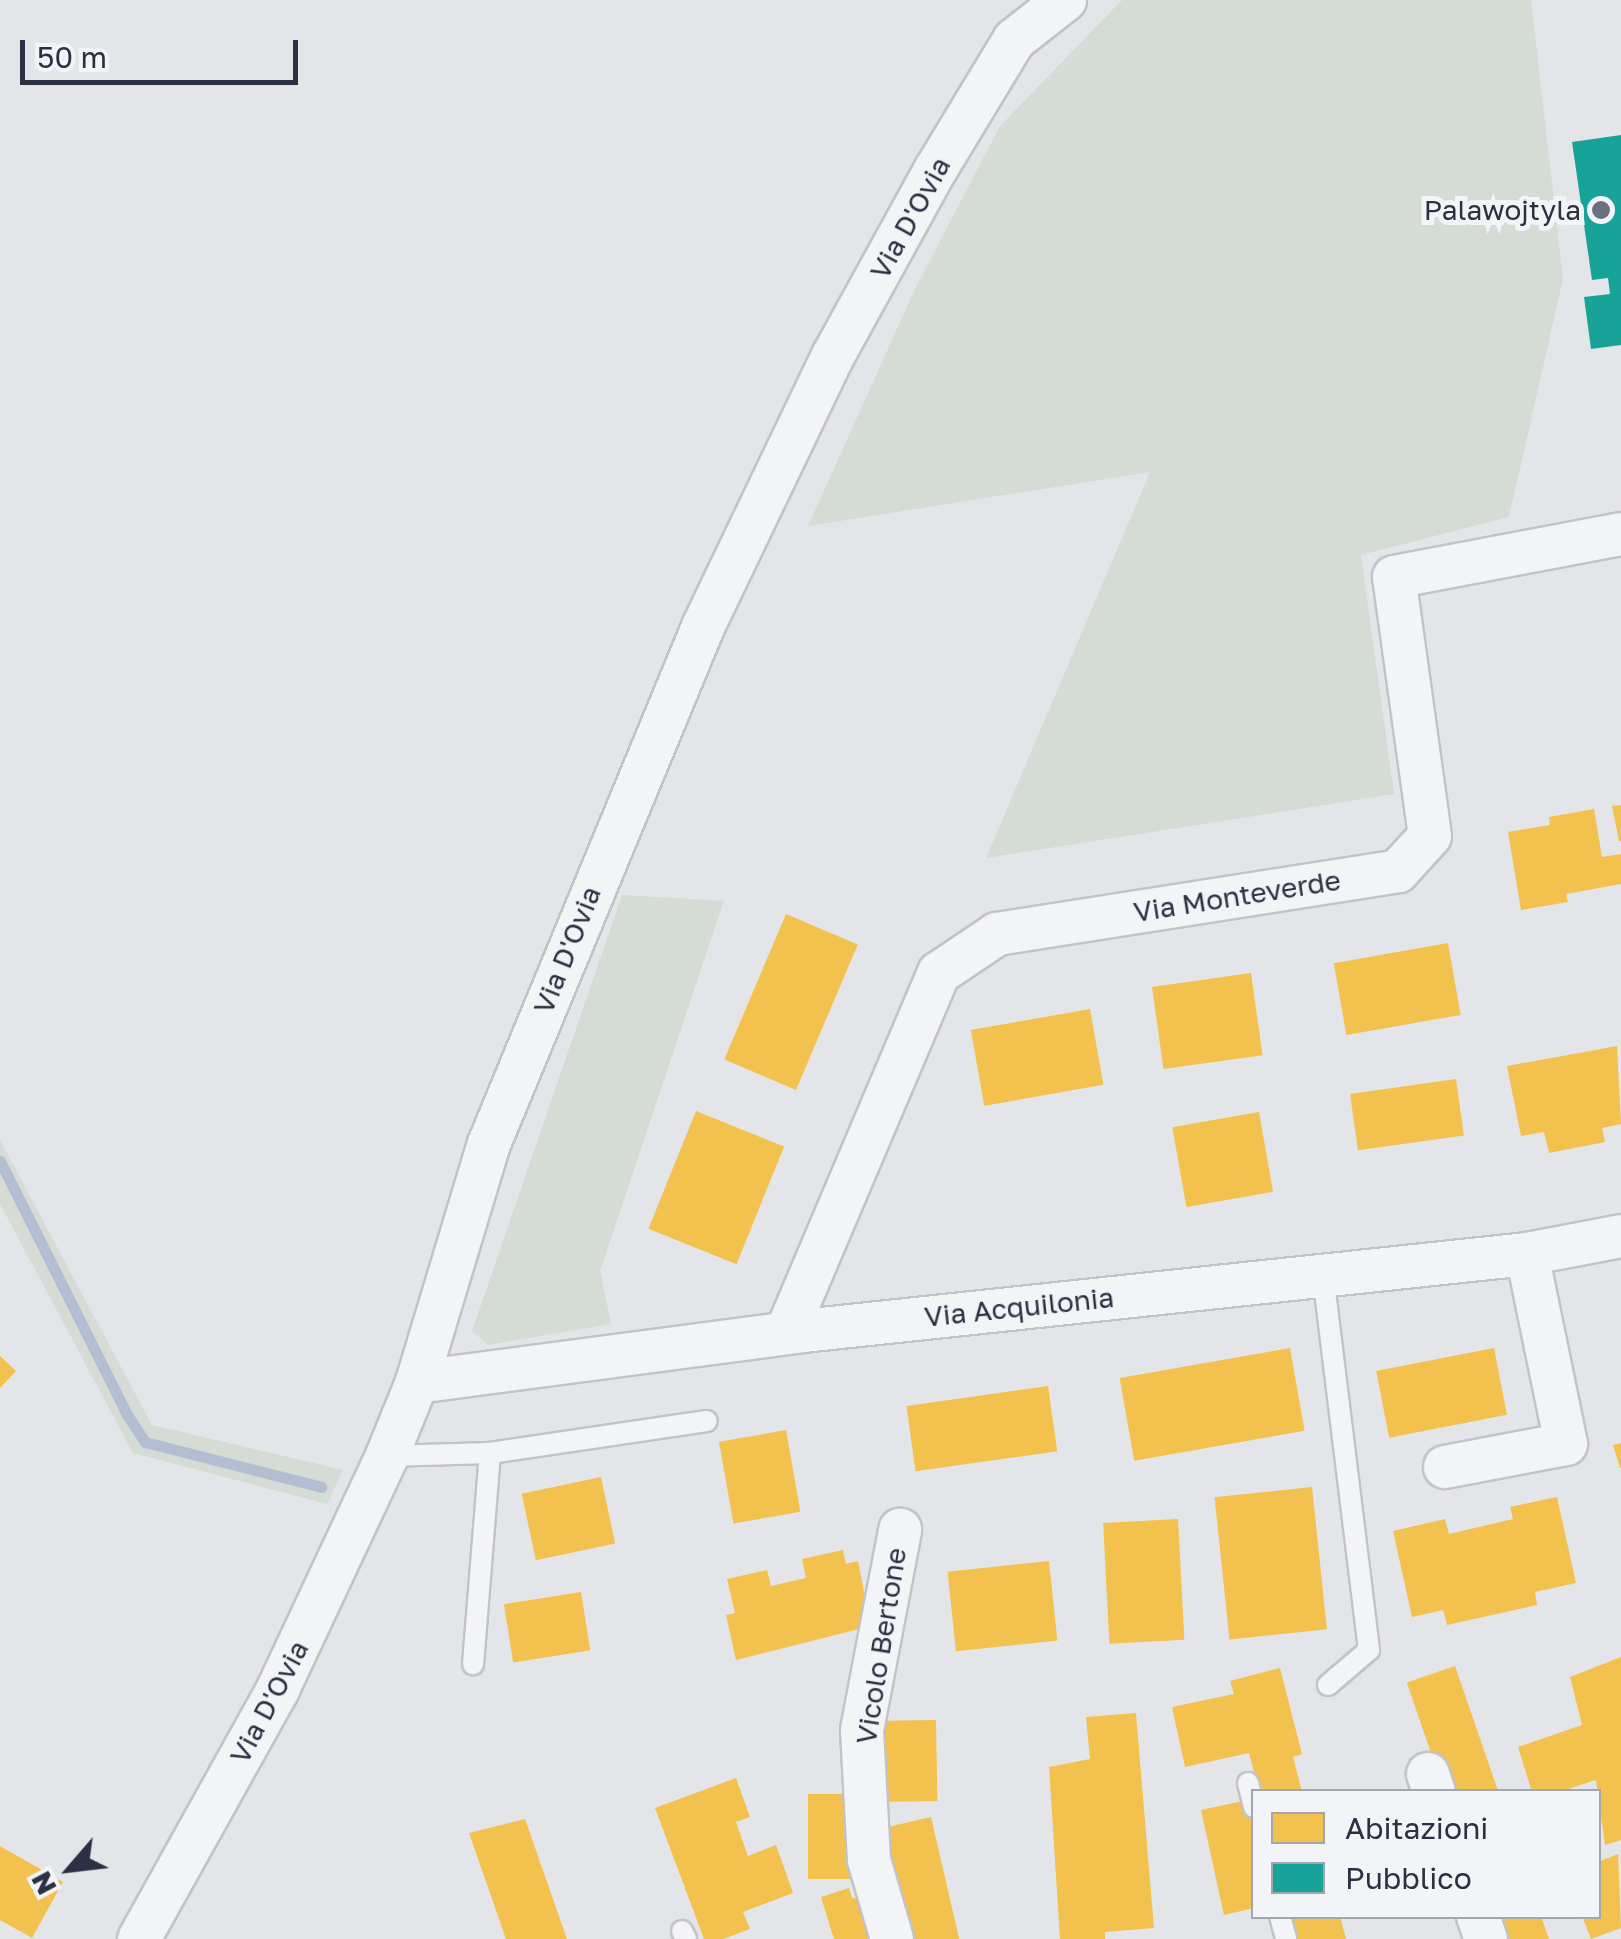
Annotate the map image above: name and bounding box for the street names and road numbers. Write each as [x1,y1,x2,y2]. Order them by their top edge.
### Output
street label: Via D'Ovia [863,151,957,285]
street label: Via Monteverde [1131,863,1343,929]
street label: Via D'Ovia [526,881,608,1019]
street label: Via Acquilonia [923,1280,1115,1334]
street label: Vicolo Bertone [849,1545,913,1747]
street label: Via D'Ovia [223,1635,315,1769]

